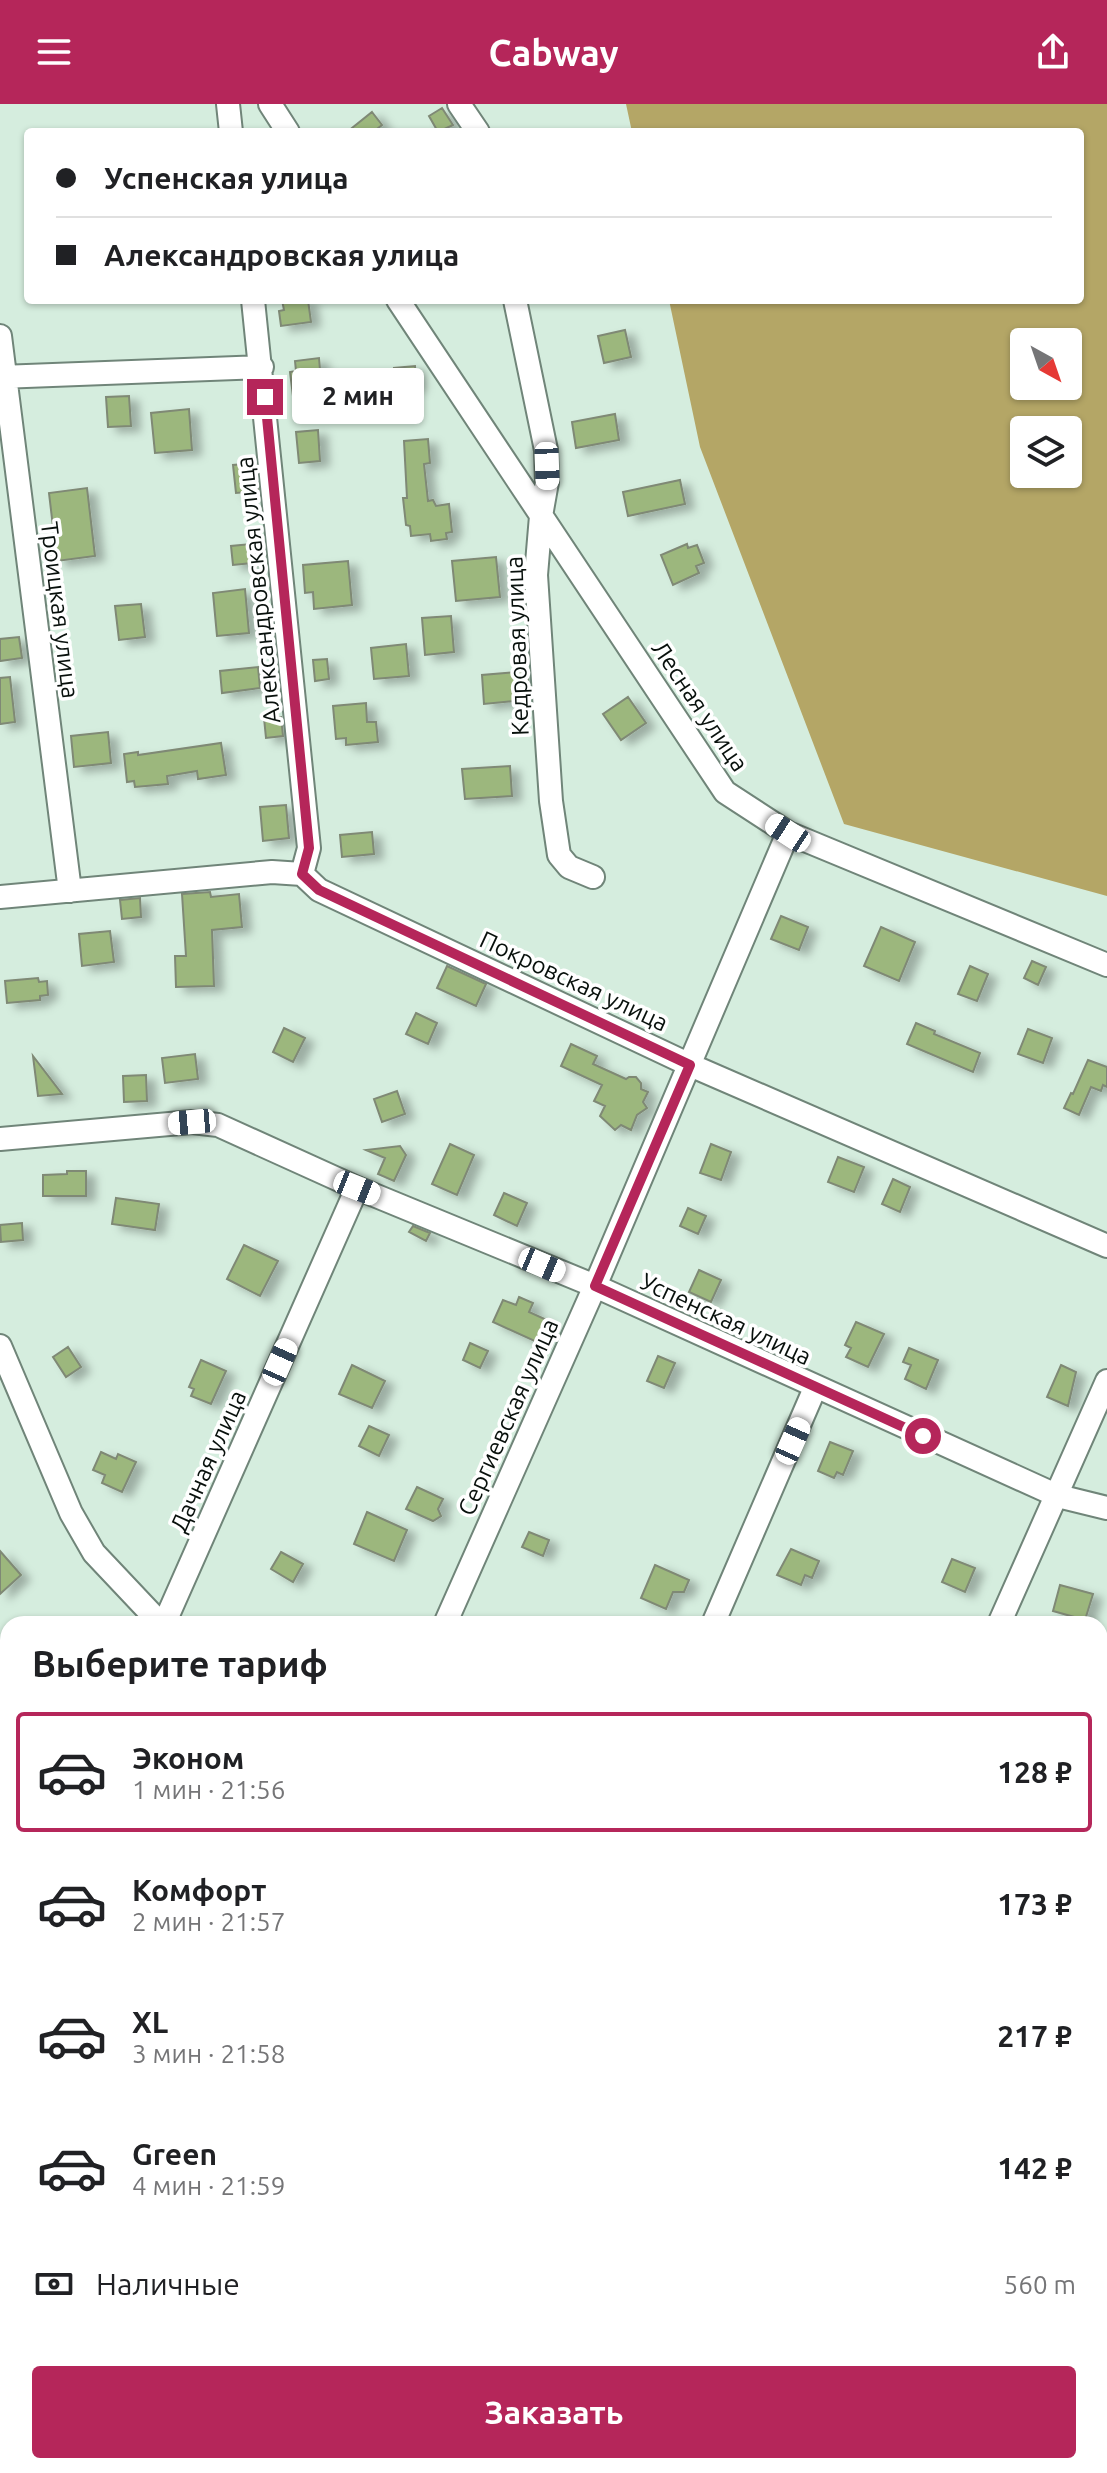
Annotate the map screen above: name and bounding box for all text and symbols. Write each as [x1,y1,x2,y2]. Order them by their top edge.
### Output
icon: menu [32,30,76,74]
icon: share [1031,30,1075,74]
text: Cabway [488,32,619,73]
text: Успенская улица [104,161,348,195]
text: Александровская улица [104,238,459,272]
north arrow [1010,328,1082,400]
map controls [1010,328,1082,488]
callout: 2 мин [293,369,425,425]
route end [247,379,283,415]
text: 2 мин [322,381,394,410]
button: layers [1010,416,1082,488]
car [534,442,560,490]
street label: Александровская улица [231,455,285,725]
street label: Троицкая улица [36,520,84,700]
street label: Кедровая улица [500,556,534,736]
street label: Лесная улица [646,636,754,776]
car [761,810,815,856]
street label: Покровская улица [476,926,672,1036]
car [167,1108,217,1136]
car [330,1168,384,1208]
car [515,1245,569,1285]
street label: Успенская улица [636,1268,816,1370]
street label: Сергиевская улица [452,1315,564,1519]
car [259,1335,301,1389]
street label: Дачная улица [165,1386,251,1536]
car [772,1414,814,1468]
route start [905,1418,941,1454]
text: Выберите тариф [32,1643,328,1684]
icon: car [36,1736,108,1808]
text: Эконом [132,1741,244,1775]
text: 128 ₽ [997,1755,1072,1789]
text: 1 мин · 21:56 [132,1775,285,1804]
icon: car [36,1868,108,1940]
text: Комфорт [132,1873,266,1907]
text: 173 ₽ [997,1887,1072,1921]
text: 2 мин · 21:57 [132,1907,285,1936]
icon: car [36,2000,108,2072]
text: XL [132,2005,168,2039]
text: 217 ₽ [997,2019,1072,2053]
text: 3 мин · 21:58 [132,2039,285,2068]
icon: car [36,2132,108,2204]
text: Green [132,2137,217,2171]
text: 142 ₽ [997,2151,1072,2185]
text: 4 мин · 21:59 [132,2171,285,2200]
icon: cash [32,2262,76,2306]
text: Наличные [96,2267,240,2301]
text: 560 m [1004,2270,1076,2299]
button: Заказать [32,2366,1076,2458]

